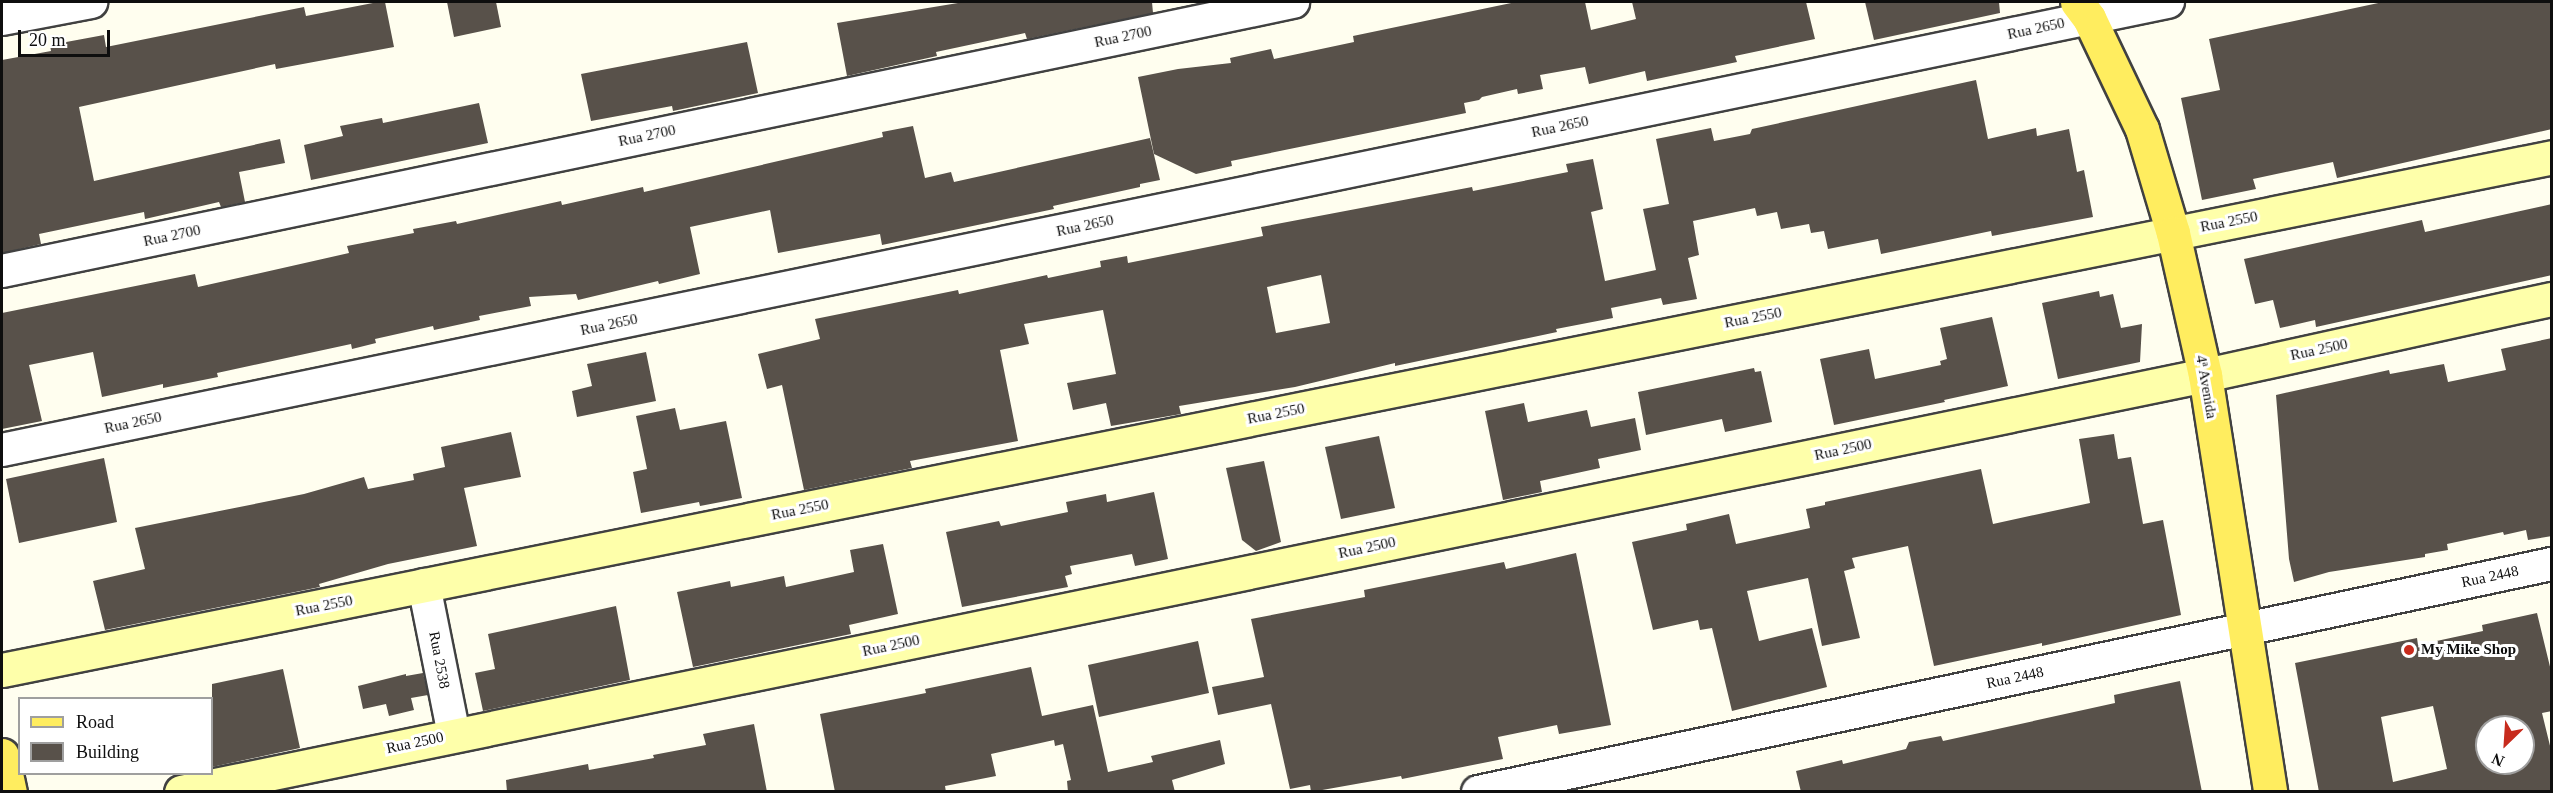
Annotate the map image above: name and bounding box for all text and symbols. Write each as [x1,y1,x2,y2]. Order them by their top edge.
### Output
street label: Rua 2650 [2006,14,2066,44]
scale bar [21,18,112,56]
street label: Rua 2700 [1093,22,1153,52]
text: 20 m [29,30,66,50]
street label: Rua 2650 [1530,112,1590,142]
street label: Rua 2700 [617,121,677,151]
street label: Rua 2550 [2199,208,2259,236]
street label: Rua 2650 [1055,211,1115,241]
street label: Rua 2700 [142,221,202,251]
street label: Rua 2550 [1723,304,1783,332]
street label: Rua 2650 [579,310,639,340]
street label: Rua 2500 [2289,335,2349,365]
street label: 4ª Avenida [2191,353,2221,421]
street label: Rua 2550 [1246,400,1306,428]
street label: Rua 2650 [103,408,163,438]
street label: Rua 2500 [1813,435,1873,465]
street label: Rua 2550 [770,496,830,524]
street label: Rua 2500 [1337,533,1397,563]
street label: Rua 2448 [2460,562,2520,592]
street label: Rua 2550 [294,592,354,620]
street label: Rua 2538 [425,630,453,690]
street label: Rua 2500 [861,631,921,661]
place label: My Mike Shop [2421,641,2516,659]
marker: My Mike Shop [2402,643,2416,657]
street label: Rua 2448 [1985,663,2045,693]
legend [18,697,213,775]
text: Road [76,712,114,732]
north arrow [2475,715,2535,775]
street label: Rua 2500 [385,728,445,758]
text: Building [76,742,139,762]
text: N [2489,750,2507,770]

